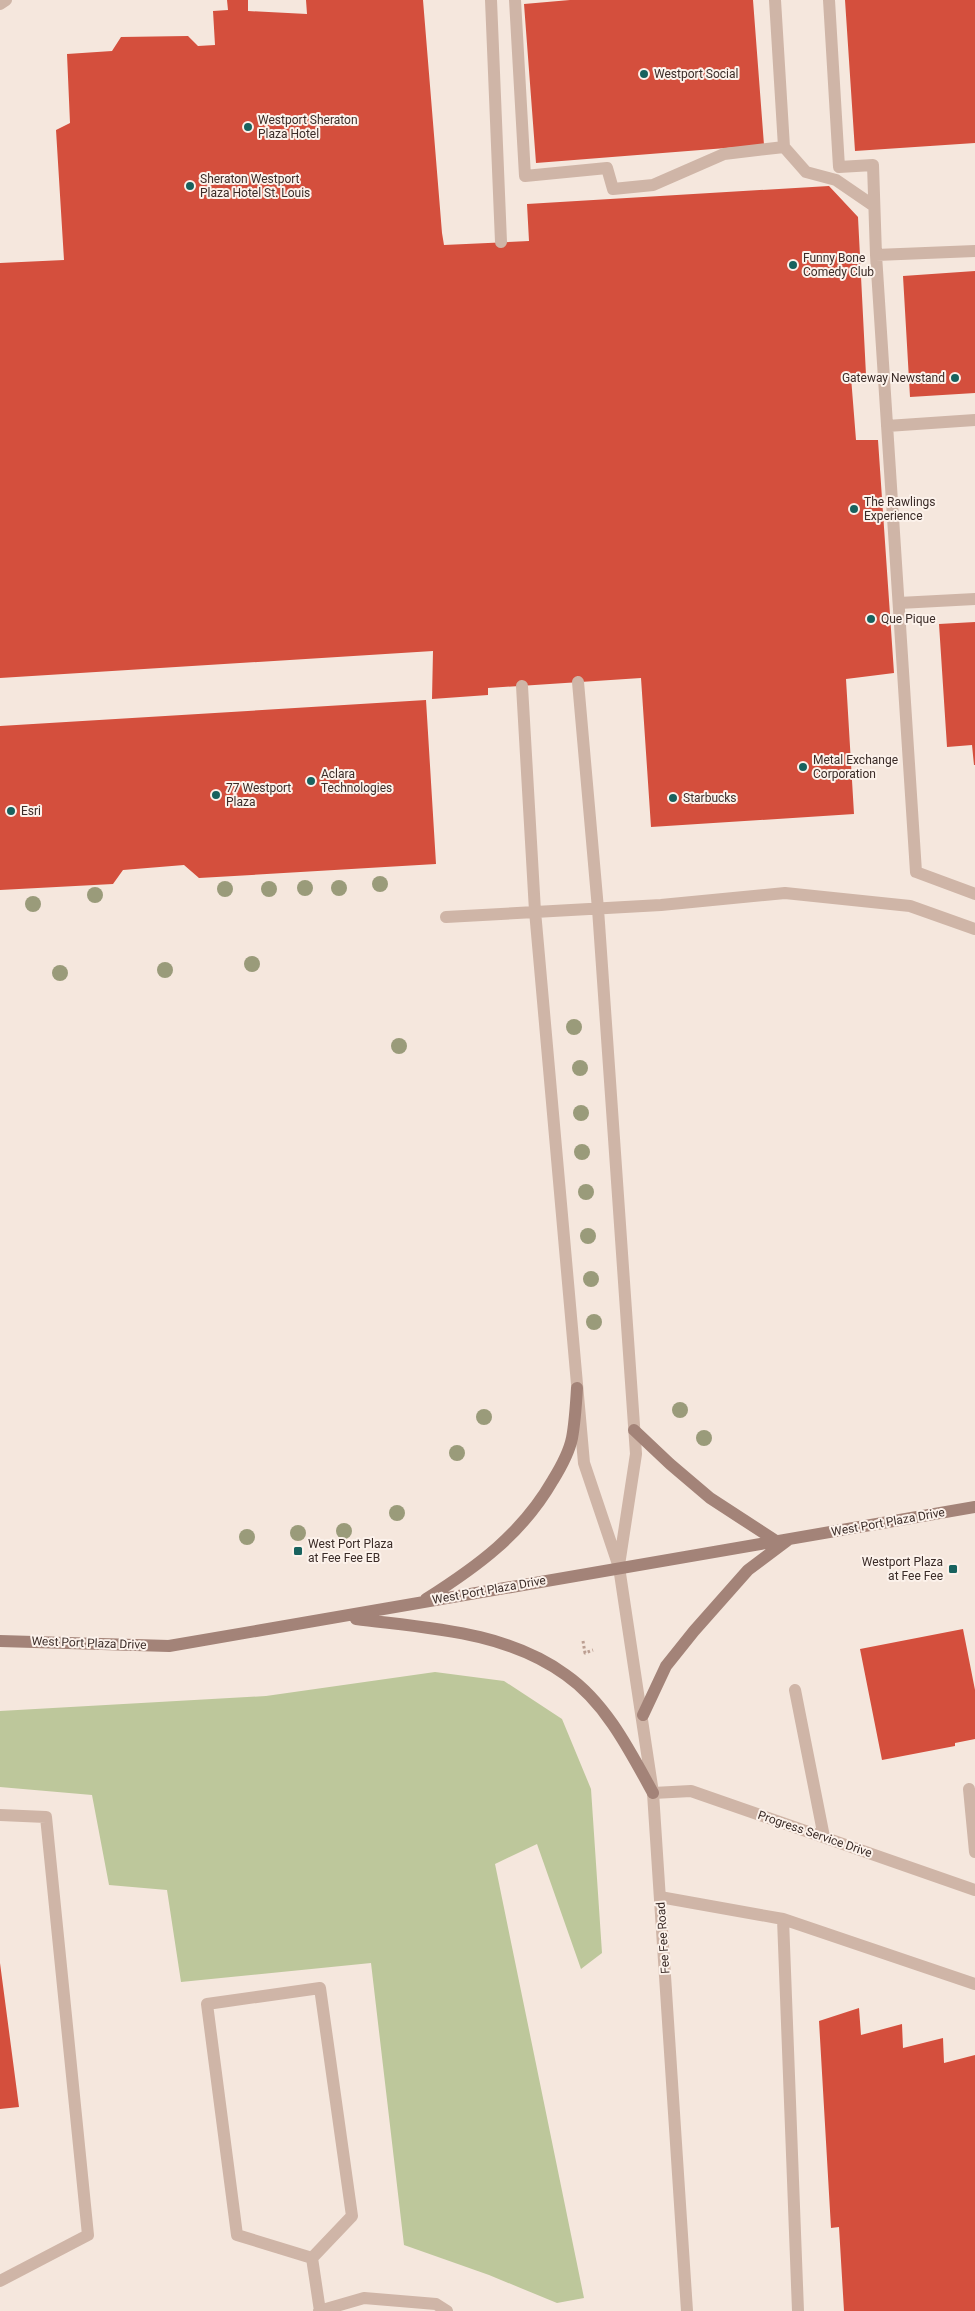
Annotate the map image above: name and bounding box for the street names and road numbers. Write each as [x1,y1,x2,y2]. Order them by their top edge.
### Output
street label: West Port Plaza Drive [830,1505,946,1539]
street label: West Port Plaza Drive [431,1573,547,1607]
street label: West Port Plaza Drive [31,1634,147,1652]
street label: Progress Service Drive [756,1808,874,1860]
street label: Fee Fee Road [654,1902,672,1974]

